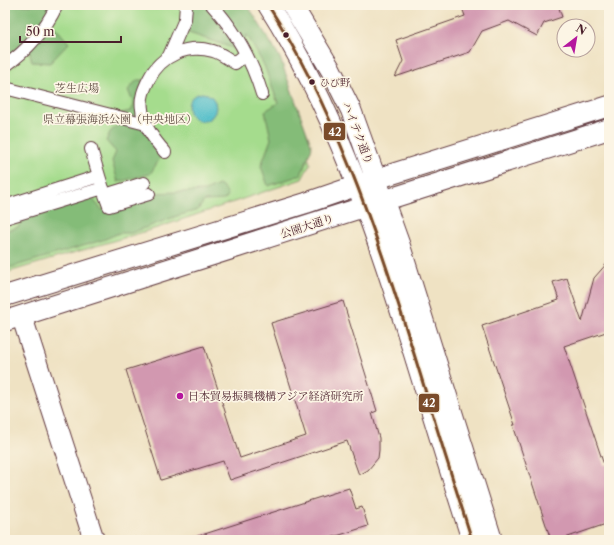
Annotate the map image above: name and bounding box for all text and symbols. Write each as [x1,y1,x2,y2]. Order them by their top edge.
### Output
scale bar [20,18,121,44]
north arrow [556,18,596,58]
text: N [573,21,589,38]
text: 50 m [26,24,55,39]
unlabelled marker [281,30,291,40]
place label: ひび野 [320,76,350,89]
marker: ひび野 [307,77,317,87]
park label: 芝生広場 [55,81,99,95]
street label: ハイテク通り [340,100,376,166]
park label: 県立幕張海浜公園（中央地区） [43,112,197,126]
line badge: 42 [323,122,346,141]
text: 42 [328,125,342,139]
street label: 公園大通り [279,211,335,241]
place label: 日本貿易振興機構アジア経済研究所 [188,389,364,403]
marker: 日本貿易振興機構アジア経済研究所 [175,391,185,401]
line badge: 42 [418,393,440,413]
text: 42 [422,396,436,410]

